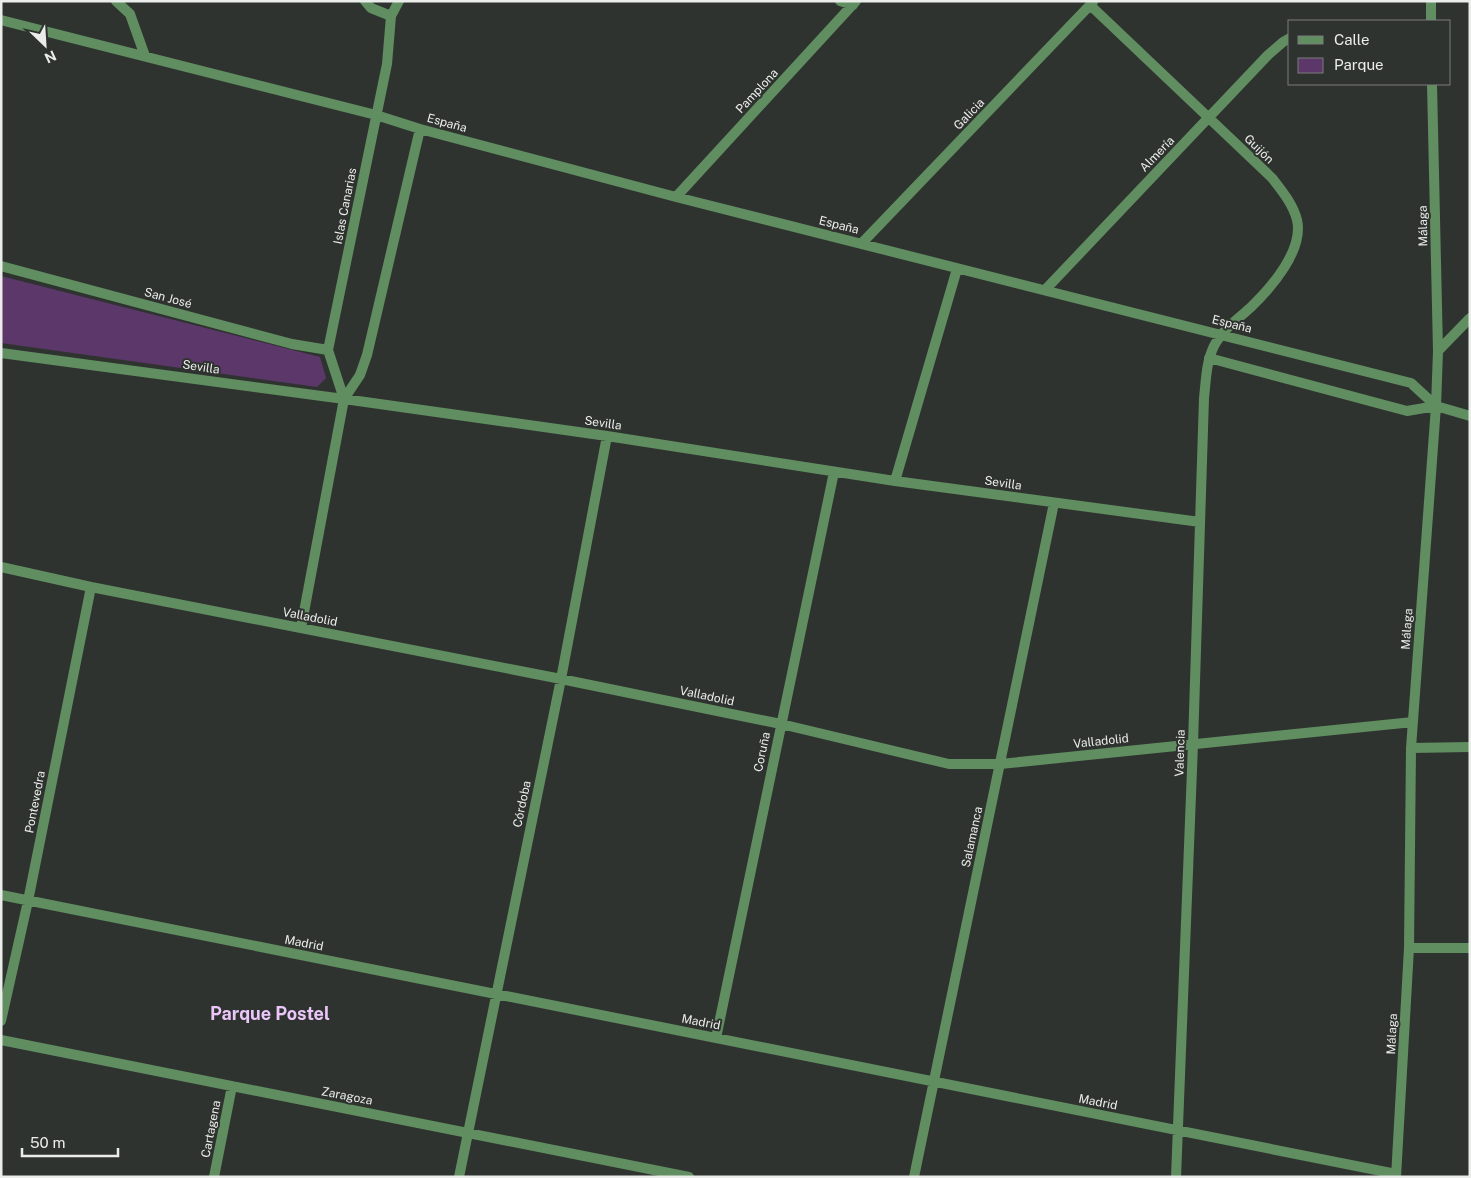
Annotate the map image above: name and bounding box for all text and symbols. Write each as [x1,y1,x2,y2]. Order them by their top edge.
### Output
north arrow [20,20,70,70]
legend [1288,20,1451,85]
text: Calle [1334,31,1370,48]
text: N [42,47,59,66]
text: Parque [1334,56,1384,73]
street label: Pamplona [733,66,781,116]
street label: Galicia [951,95,987,133]
street label: España [426,111,468,135]
street label: Guijón [1241,132,1277,166]
street label: Almería [1137,133,1177,175]
street label: Islas Canarias [331,167,359,245]
street label: Málaga [1416,205,1430,247]
street label: España [818,213,860,237]
street label: San José [143,285,194,311]
street label: España [1211,312,1253,336]
street label: Sevilla [181,357,221,377]
street label: Sevilla [583,413,623,433]
street label: Sevilla [983,473,1023,493]
street label: Valladolid [281,605,339,629]
street label: Málaga [1399,608,1415,650]
street label: Valladolid [678,683,736,709]
street label: Valencia [1172,729,1188,777]
street label: Coruña [751,731,773,773]
street label: Valladolid [1073,731,1129,751]
street label: Pontevedra [22,770,48,834]
street label: Córdoba [510,779,534,829]
street label: Salamanca [959,805,985,869]
street label: Madrid [283,932,325,954]
district label: Parque Postel [210,1003,330,1024]
street label: Madrid [680,1011,722,1033]
street label: Málaga [1384,1013,1400,1055]
street label: Zaragoza [320,1084,374,1108]
street label: Madrid [1077,1091,1119,1113]
street label: Cartagena [199,1099,223,1159]
scale bar [22,1126,119,1158]
text: 50 m [30,1134,65,1151]

